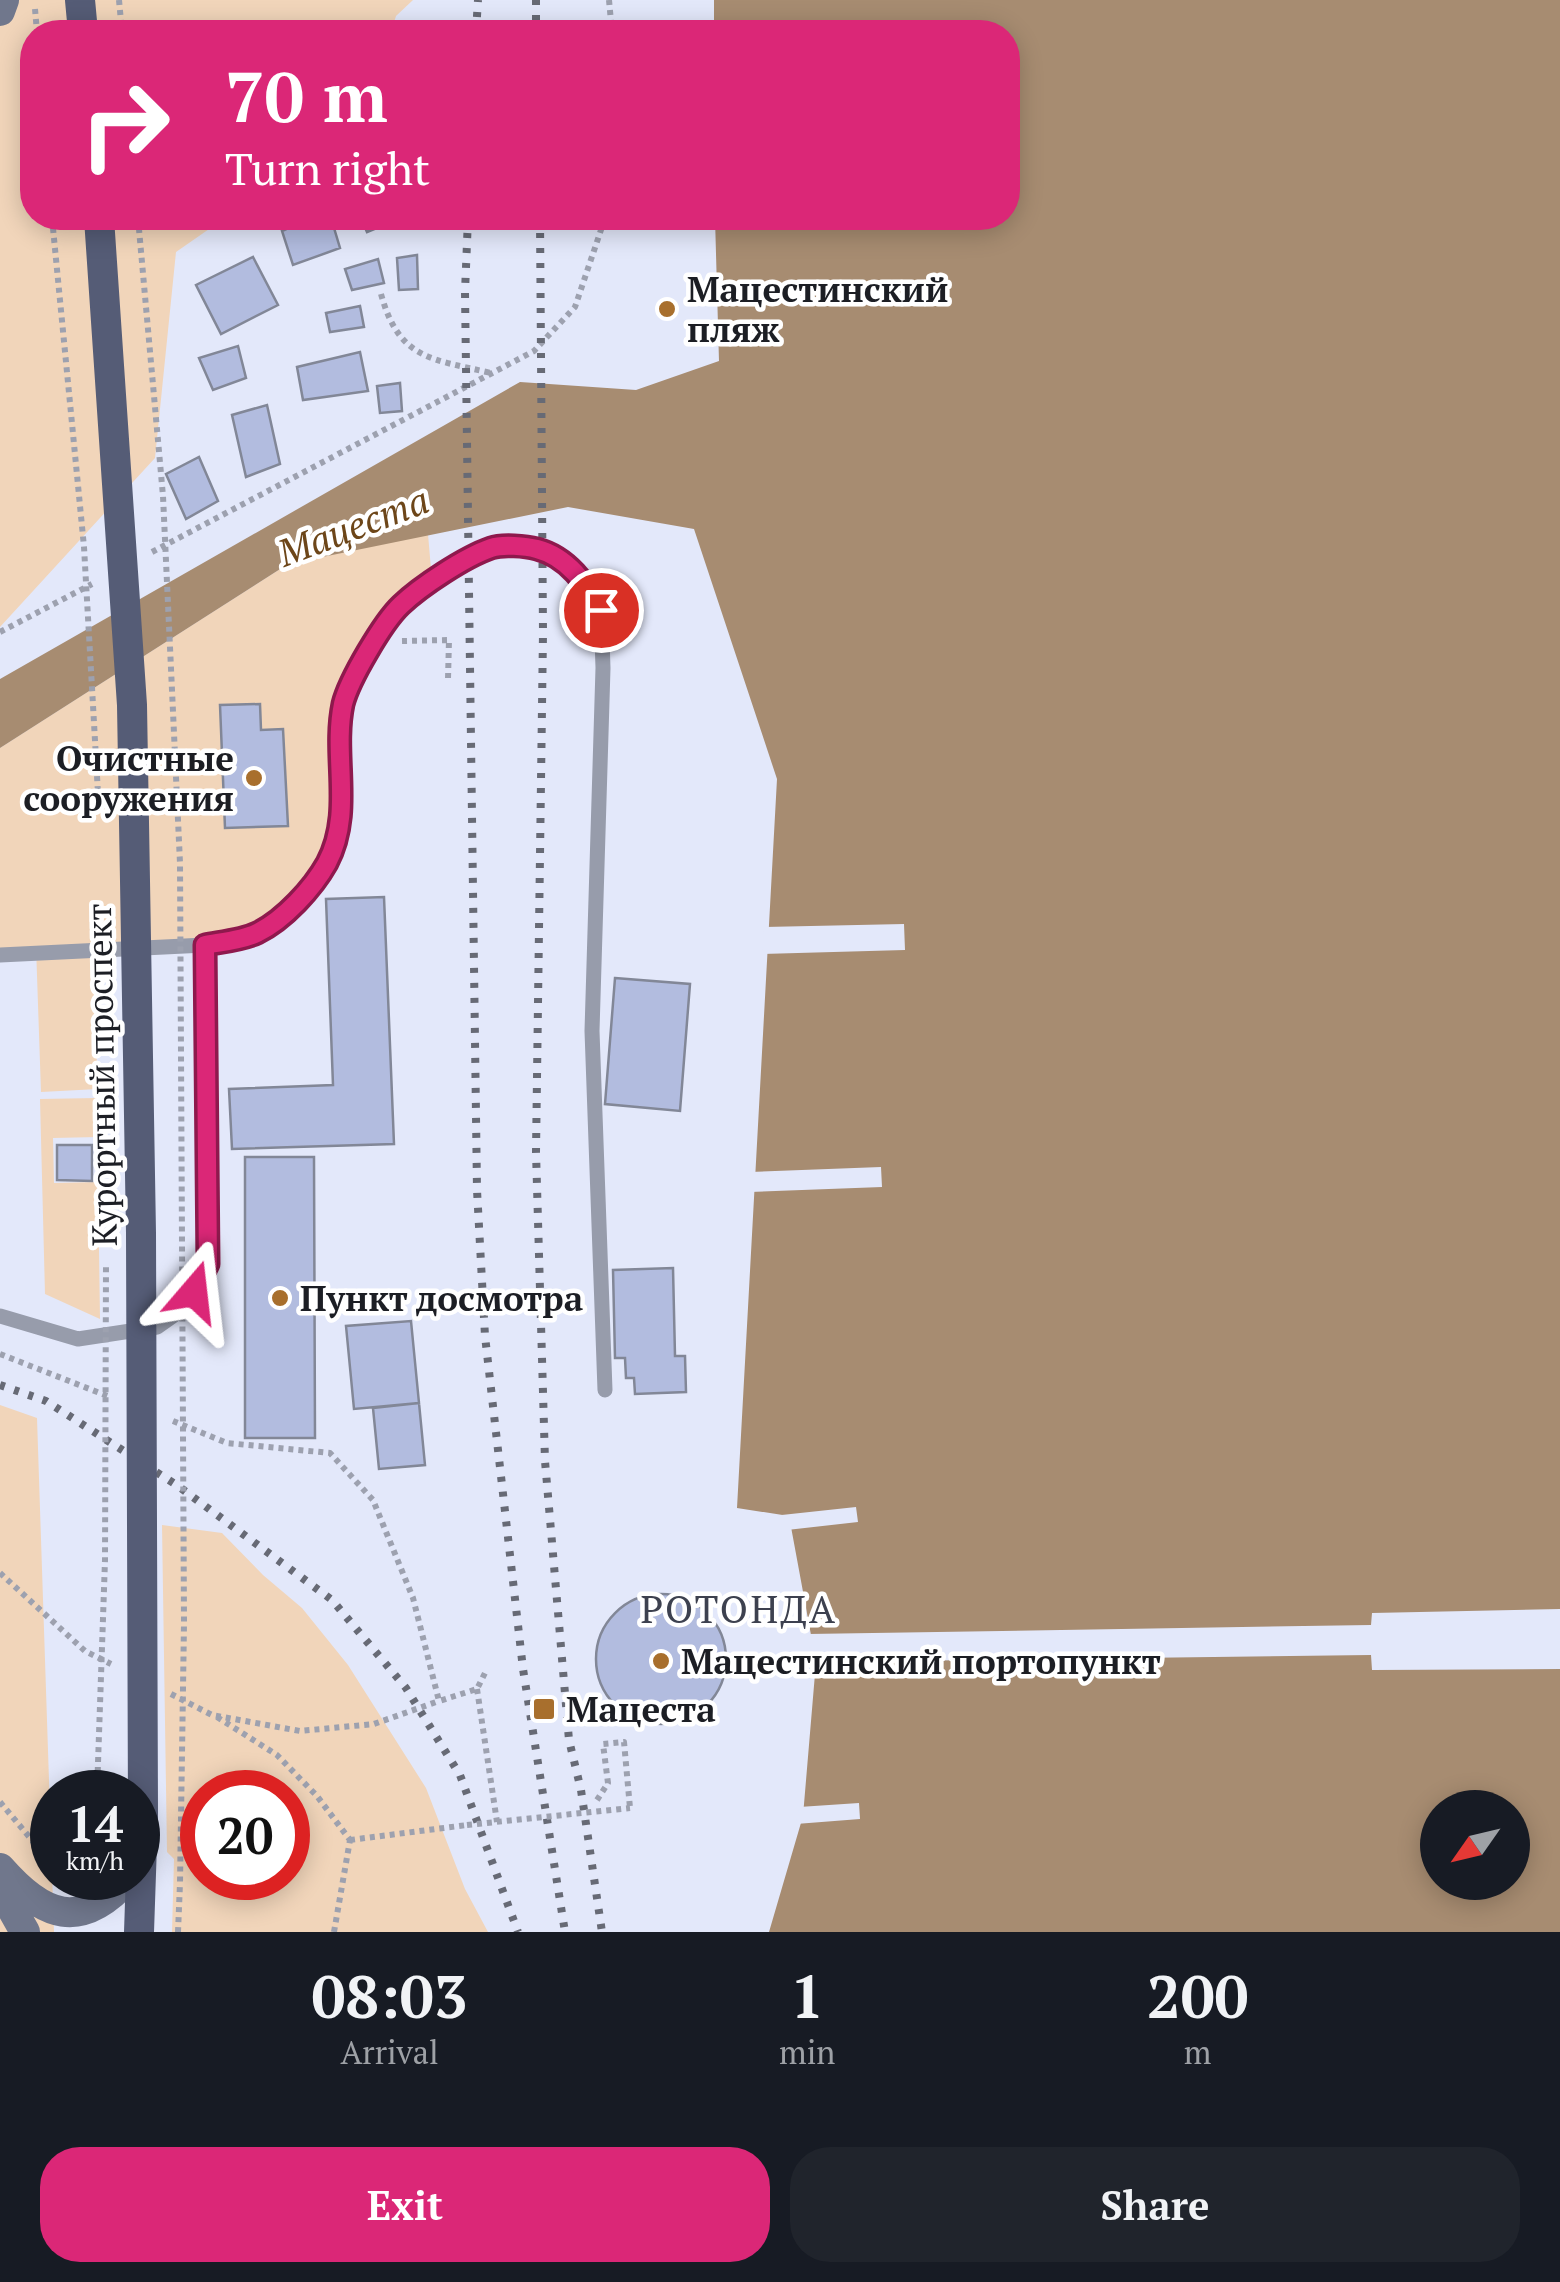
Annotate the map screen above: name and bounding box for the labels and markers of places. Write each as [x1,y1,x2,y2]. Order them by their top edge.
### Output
place label: Мацестинский пляж [687,266,948,352]
marker: Мацестинский пляж [656,298,678,320]
pin [559,568,644,653]
place label: Очистные сооружения [23,735,234,821]
marker: Очистные сооружения [243,767,265,789]
place label: Пункт досмотра [300,1275,583,1321]
marker: Пункт досмотра [269,1287,291,1309]
place label: Мацестинский портопункт [681,1638,1161,1684]
marker: Мацестинский портопункт [650,1650,672,1672]
place label: Мацеста [566,1686,716,1732]
marker: Мацеста [531,1696,557,1722]

